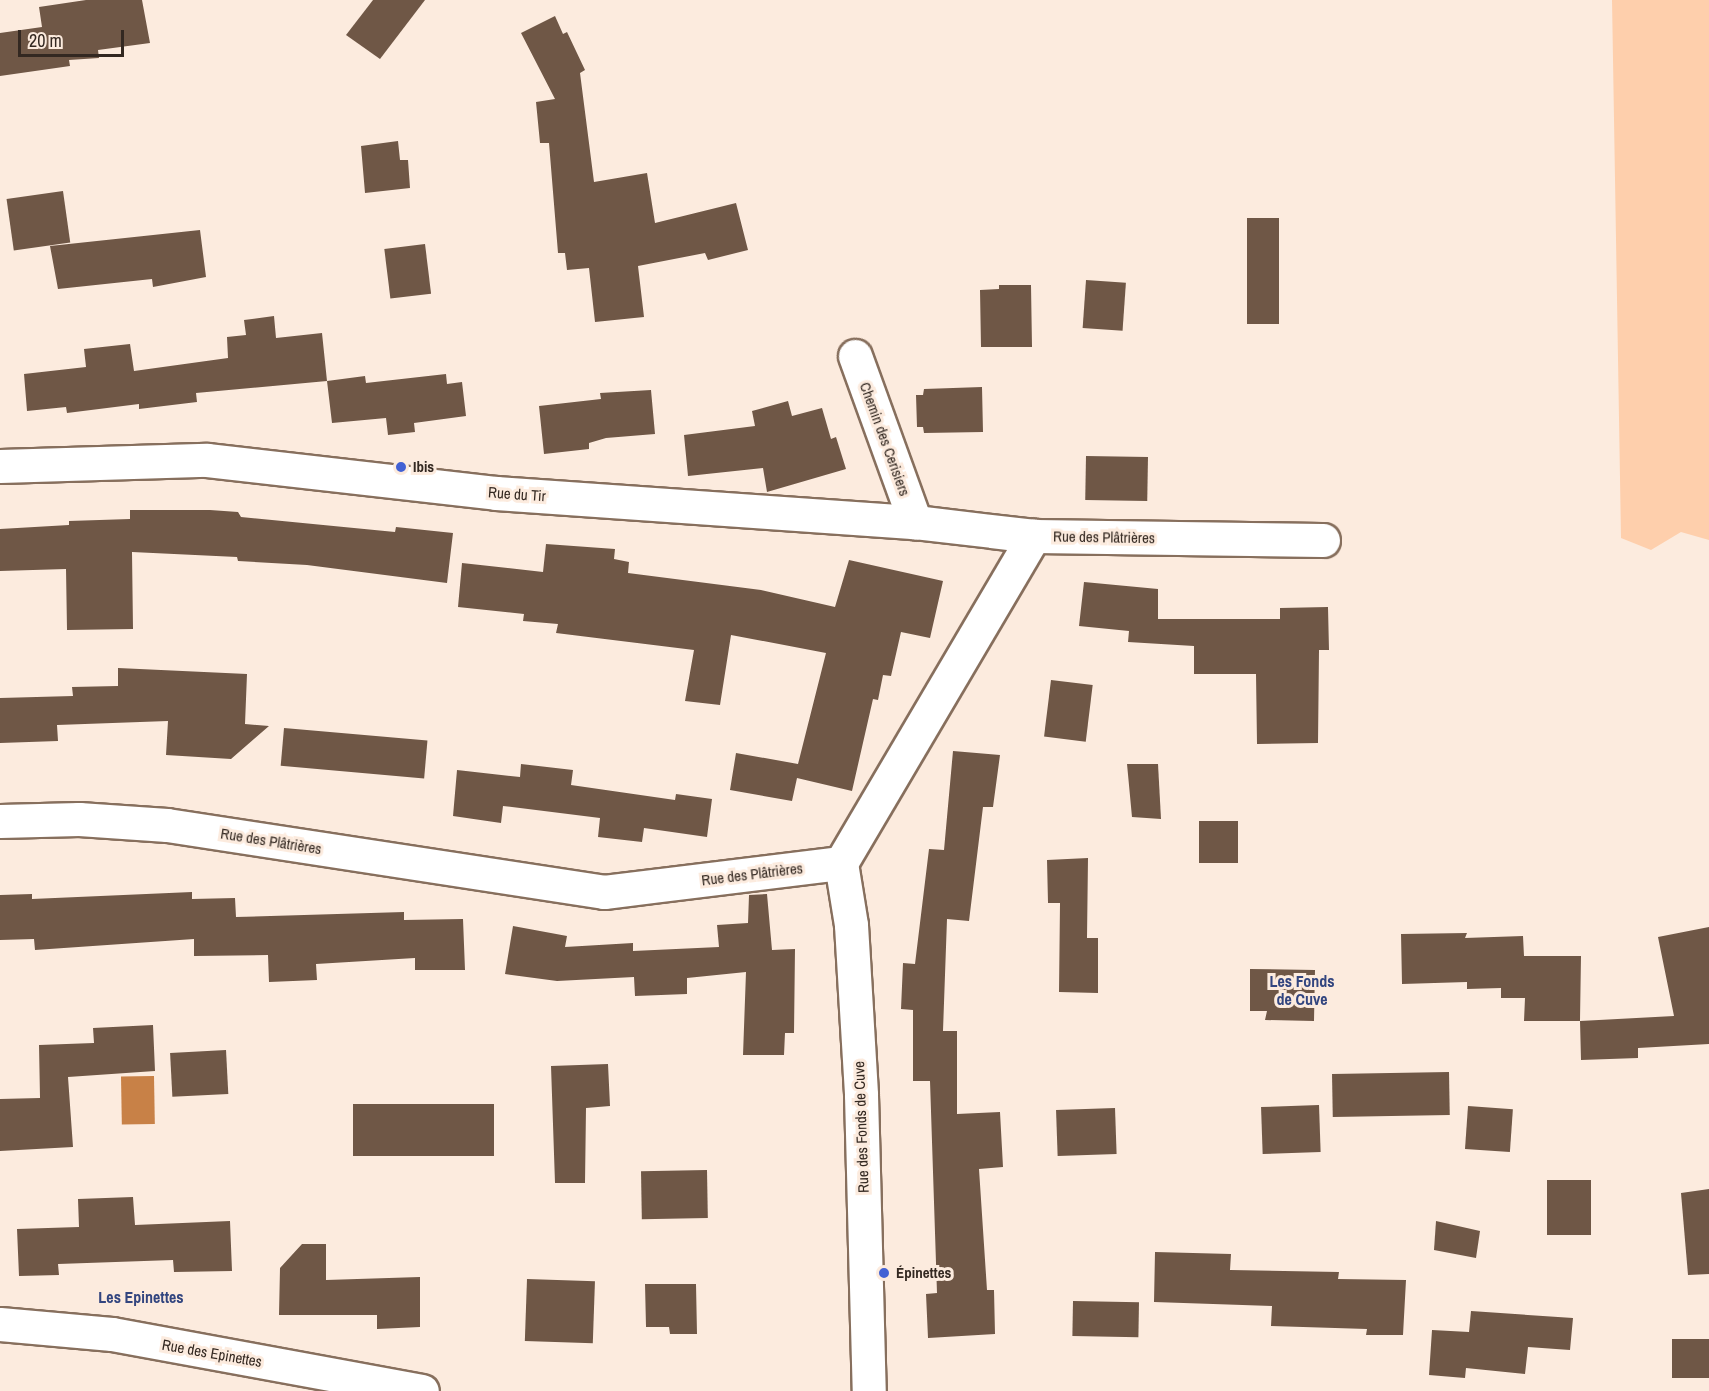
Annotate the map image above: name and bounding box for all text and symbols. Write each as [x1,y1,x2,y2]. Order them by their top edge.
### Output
scale bar [21,18,128,56]
text: 20 m [29,28,62,53]
street label: Chemin des Cerisiers [856,380,914,498]
place label: Ibis [413,458,434,476]
marker: Ibis [394,460,408,474]
street label: Rue du Tir [488,483,546,505]
street label: Rue des Plâtrières [1053,527,1155,547]
street label: Rue des Plâtrières [219,824,323,858]
street label: Rue des Plâtrières [700,859,804,889]
district label: Les Fonds de Cuve [1270,971,1334,1009]
street label: Rue des Fonds de Cuve [850,1061,872,1193]
place label: Épinettes [896,1264,951,1282]
marker: Épinettes [877,1266,891,1280]
district label: Les Epinettes [98,1287,184,1307]
street label: Rue des Epinettes [161,1335,263,1371]

